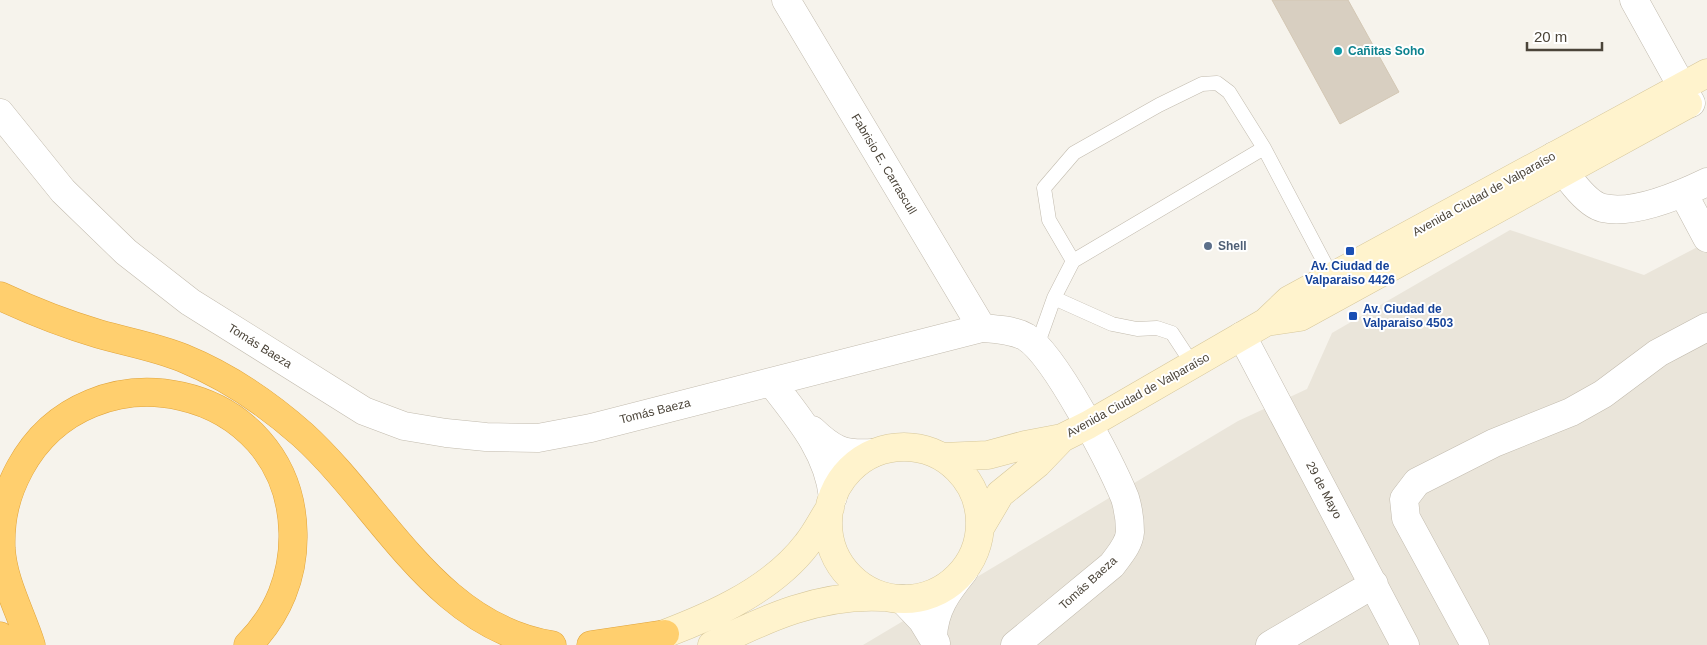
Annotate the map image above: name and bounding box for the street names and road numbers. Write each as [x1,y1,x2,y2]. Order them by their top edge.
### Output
street label: Fabrisio E. Carrascull [848,111,920,217]
street label: Avenida Ciudad de Valparaíso [1410,149,1558,239]
street label: Tomás Baeza [225,321,295,371]
street label: Avenida Ciudad de Valparaíso [1064,350,1212,440]
street label: Tomás Baeza [618,395,692,427]
street label: 29 de Mayo [1303,459,1345,521]
street label: Tomás Baeza [1056,553,1120,613]

